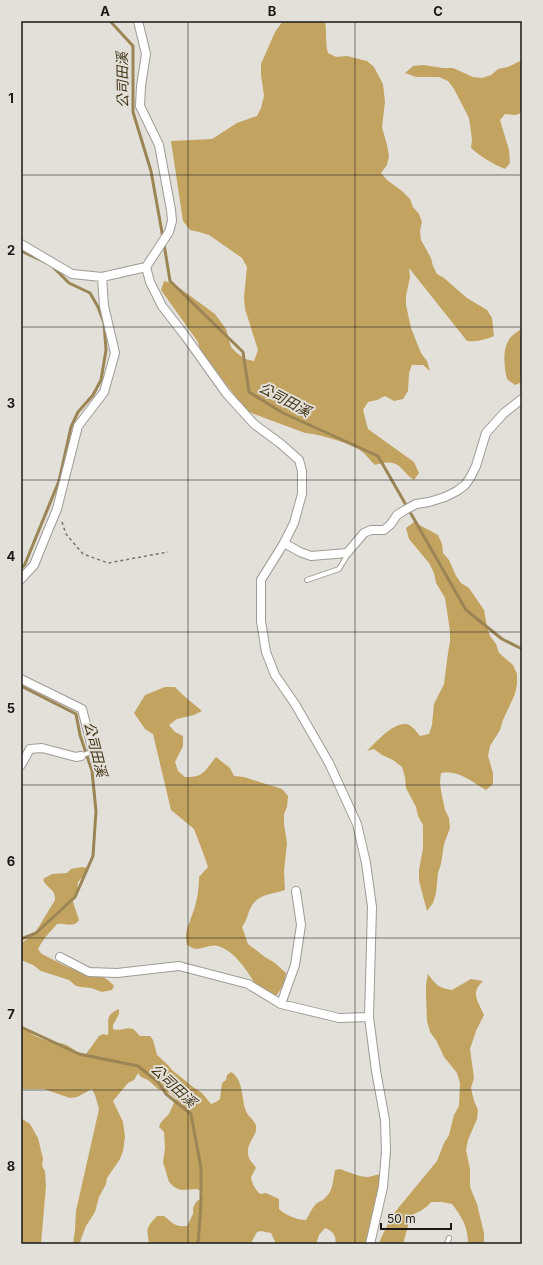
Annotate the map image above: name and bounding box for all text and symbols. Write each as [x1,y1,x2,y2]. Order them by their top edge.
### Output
text: A [100,3,110,19]
text: B [268,3,277,19]
text: C [433,3,443,19]
water label: 公司田溪 [113,50,131,108]
text: 1 [8,90,14,106]
text: 2 [7,242,15,258]
water label: 公司田溪 [256,378,315,421]
text: 3 [7,395,15,411]
text: 4 [7,548,16,564]
text: 5 [7,700,15,716]
water label: 公司田溪 [81,720,112,780]
text: 6 [7,853,15,869]
text: 7 [7,1006,15,1022]
water label: 公司田溪 [148,1060,202,1112]
text: 8 [7,1158,15,1174]
scale bar [381,1205,451,1231]
text: 50 m [387,1211,416,1226]

